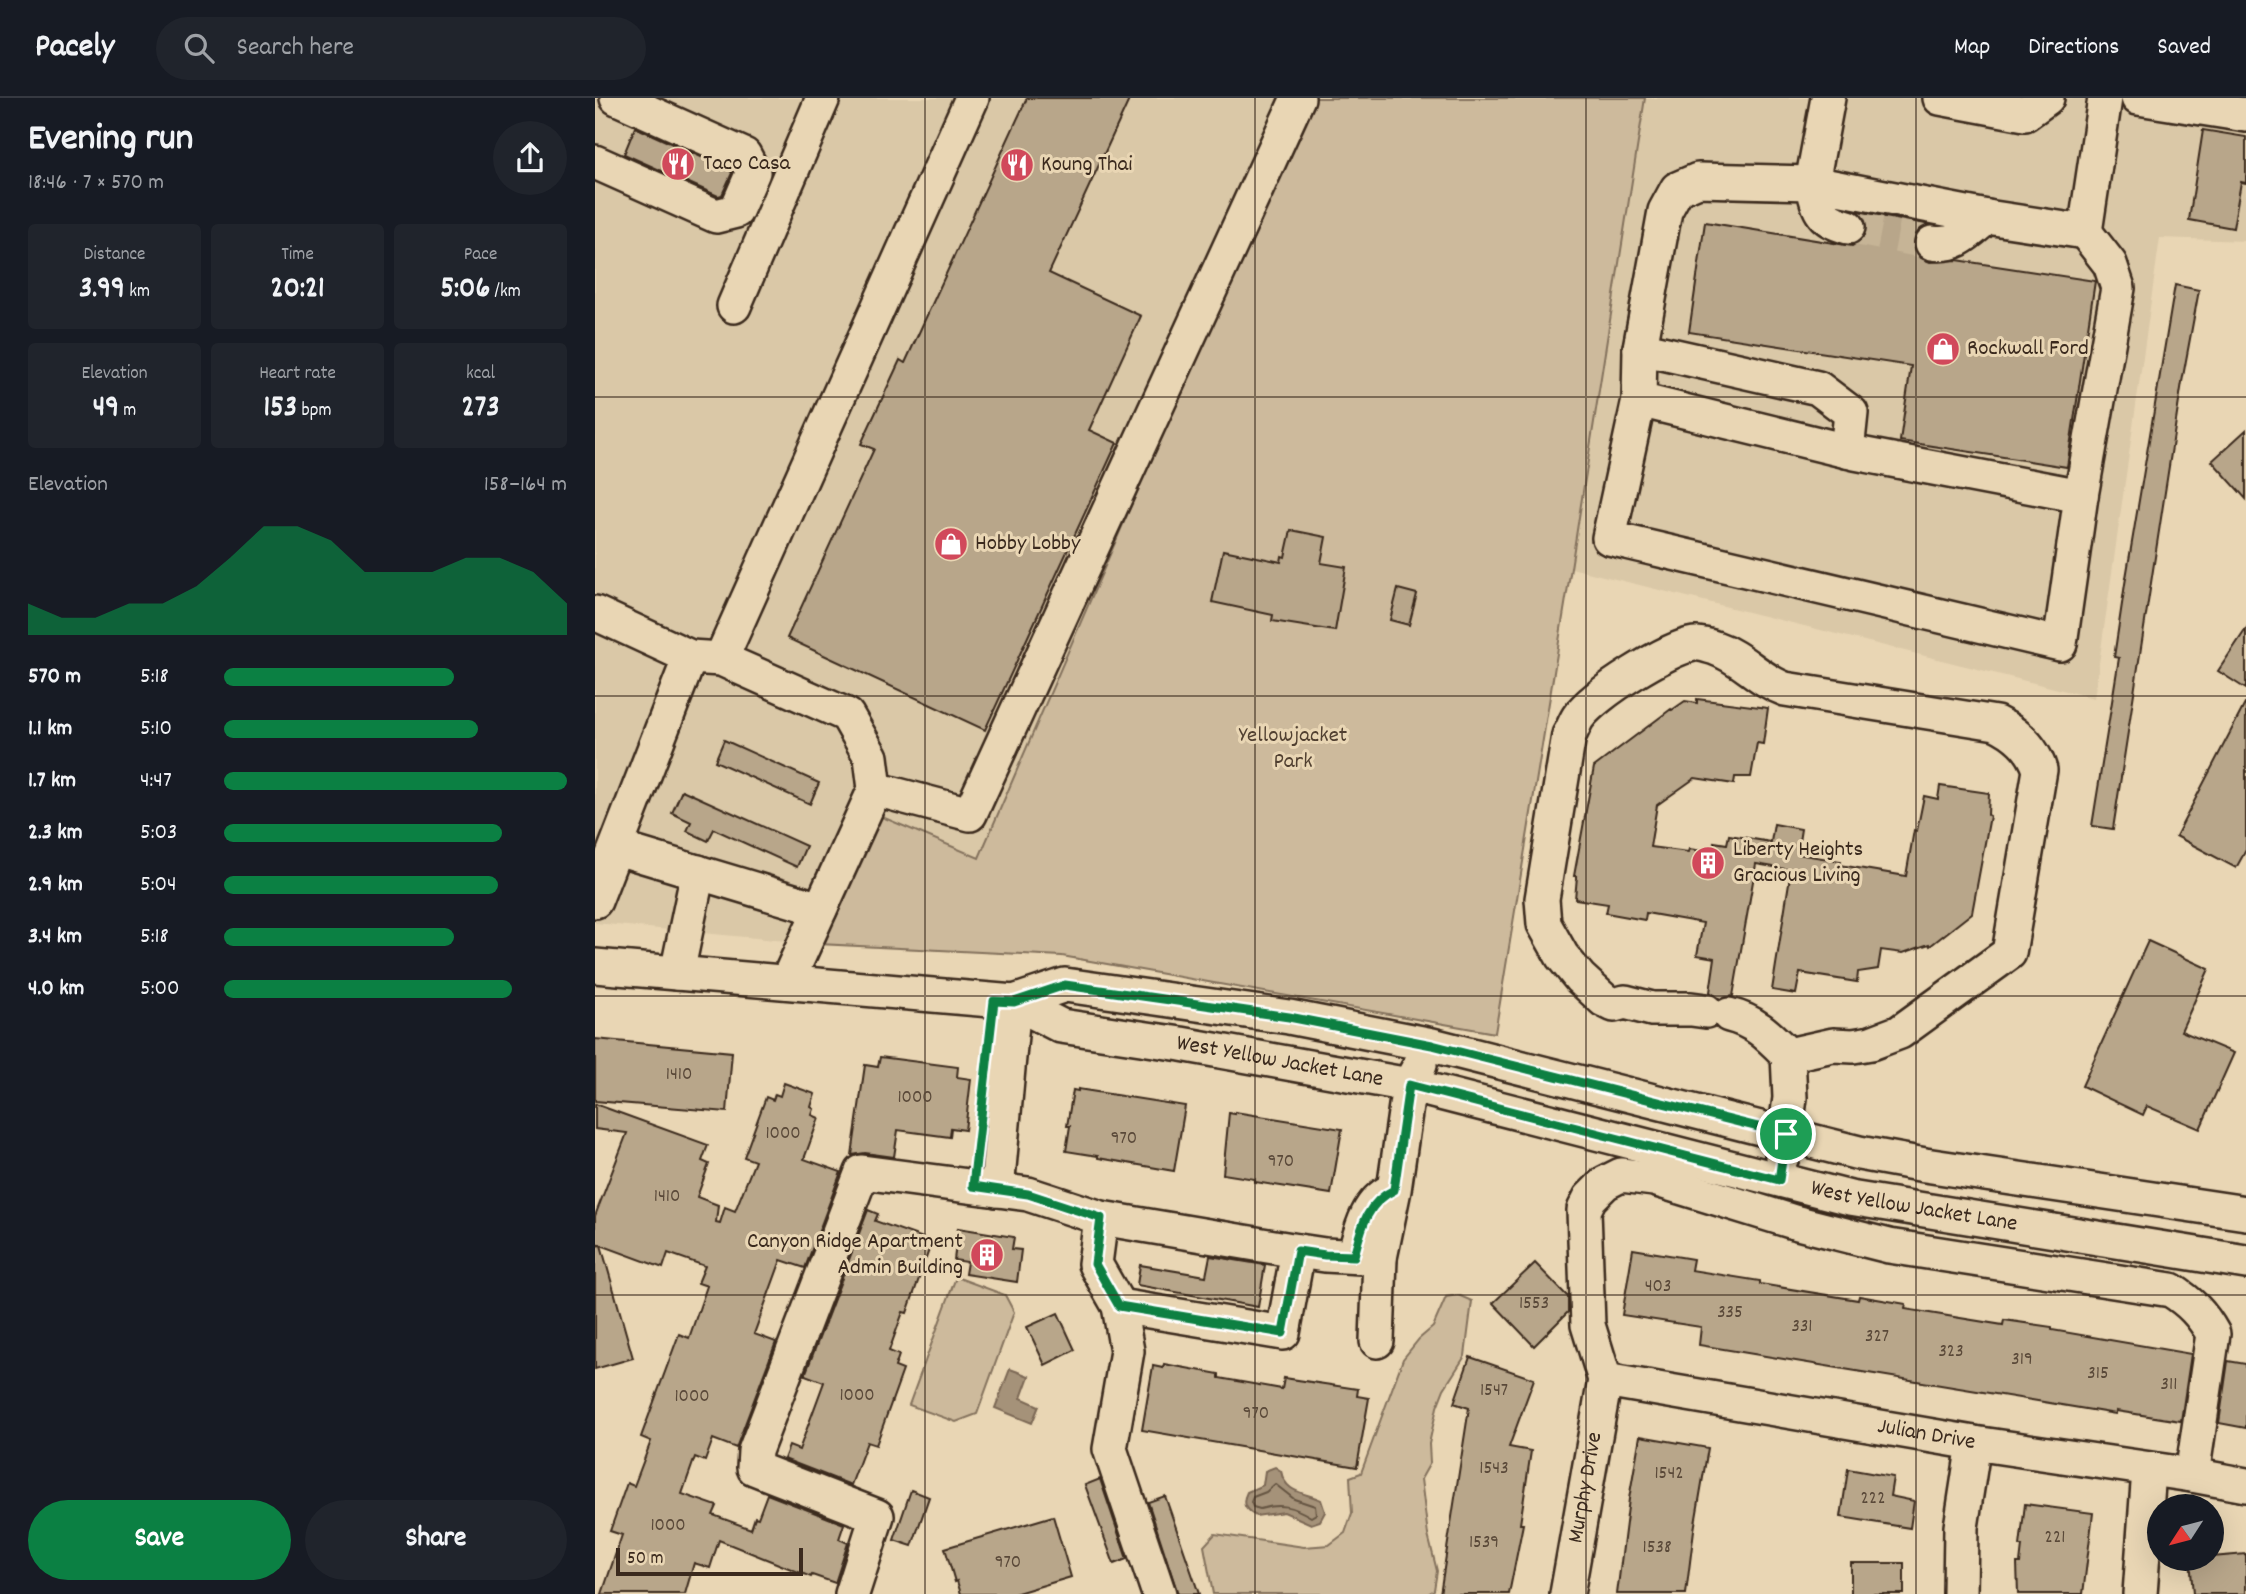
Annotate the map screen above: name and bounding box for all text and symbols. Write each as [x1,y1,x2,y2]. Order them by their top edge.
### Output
search box [156,17,646,80]
text: Pacely [35,25,114,72]
icon: search [180,29,218,67]
text: Search here [236,30,354,67]
text: Map [1954,31,1990,65]
text: Directions [2028,31,2119,65]
text: Saved [2157,31,2211,65]
text: Evening run [28,113,193,168]
button: share [493,121,567,195]
restaurant icon: Taco Casa [659,145,697,183]
restaurant icon: Koung Thai [998,146,1036,184]
place label: Taco Casa [703,148,792,181]
place label: Koung Thai [1041,149,1132,182]
text: 18:46 · 7 × 570 m [28,167,164,200]
text: Distance [84,242,145,269]
text: Time [281,242,314,269]
text: Pace [464,242,497,269]
text: 3.99 [79,269,125,312]
text: 20:21 [270,269,325,312]
text: 5:06 [440,269,490,312]
text: km [125,279,150,306]
text: /km [490,279,521,306]
shop icon: Rockwall Ford [1924,330,1962,368]
place label: Rockwall Ford [1967,333,2089,366]
text: Elevation [81,361,148,388]
text: Heart rate [259,361,336,388]
text: kcal [466,361,495,388]
text: 49 [93,388,119,431]
text: 153 [263,388,297,431]
text: 273 [462,388,499,431]
text: m [119,398,136,425]
text: bpm [297,398,332,425]
text: Elevation [28,469,108,502]
text: 158–164 m [484,469,567,502]
shop icon: Hobby Lobby [932,525,970,563]
place label: Hobby Lobby [975,528,1081,561]
text: 570 m [28,661,81,694]
text: 5:18 [140,661,169,694]
text: 1.1 km [28,713,72,746]
text: 5:10 [140,713,172,746]
park label: Yellowjacket Park [1239,720,1347,779]
text: 1.7 km [28,765,76,798]
text: 4:47 [140,765,172,798]
text: 2.3 km [28,817,83,850]
text: 5:03 [140,817,177,850]
place label: Liberty Heights Gracious Living [1733,834,1863,893]
building icon: Liberty Heights Gracious Living [1689,844,1727,882]
text: 2.9 km [28,869,83,902]
text: 5:04 [140,869,177,902]
text: 3.4 km [28,921,82,954]
text: 5:18 [140,921,169,954]
text: 4.0 km [28,973,84,1006]
text: 5:00 [140,973,180,1006]
street label: West Yellow Jacket Lane [1174,1027,1386,1097]
house number: 1410 [666,1062,692,1089]
house number: 1000 [897,1085,933,1112]
pin [1756,1104,1816,1164]
icon: arrive [1767,1115,1805,1153]
house number: 1000 [765,1121,801,1148]
house number: 970 [1111,1126,1137,1153]
house number: 970 [1268,1149,1294,1176]
street label: West Yellow Jacket Lane [1807,1172,2020,1241]
house number: 1410 [654,1184,680,1211]
place label: Canyon Ridge Apartment Admin Building [747,1226,963,1285]
building icon: Canyon Ridge Apartment Admin Building [968,1236,1006,1274]
house number: 403 [1645,1274,1671,1301]
house number: 1553 [1519,1291,1549,1318]
house number: 335 [1717,1300,1743,1327]
house number: 331 [1791,1314,1813,1341]
house number: 327 [1865,1324,1889,1351]
house number: 323 [1938,1339,1964,1366]
house number: 319 [2011,1347,2033,1374]
house number: 315 [2087,1361,2109,1388]
house number: 311 [2161,1372,2177,1399]
house number: 1547 [1480,1378,1508,1405]
house number: 1000 [839,1383,875,1410]
house number: 1000 [674,1384,710,1411]
house number: 970 [1243,1401,1269,1428]
street label: Julian Drive [1875,1410,1978,1459]
street label: Murphy Drive [1560,1430,1612,1546]
house number: 1543 [1479,1456,1509,1483]
house number: 1542 [1654,1461,1684,1488]
house number: 222 [1861,1486,1885,1513]
north arrow [2147,1494,2224,1572]
map controls [2147,1494,2224,1571]
button: Save [28,1500,291,1580]
button: Share [305,1500,567,1580]
house number: 1000 [650,1513,686,1540]
house number: 221 [2045,1525,2065,1552]
house number: 1539 [1469,1530,1499,1557]
house number: 1538 [1642,1535,1672,1562]
scale bar [616,1545,803,1577]
text: 50 m [627,1546,664,1573]
house number: 970 [995,1550,1021,1577]

